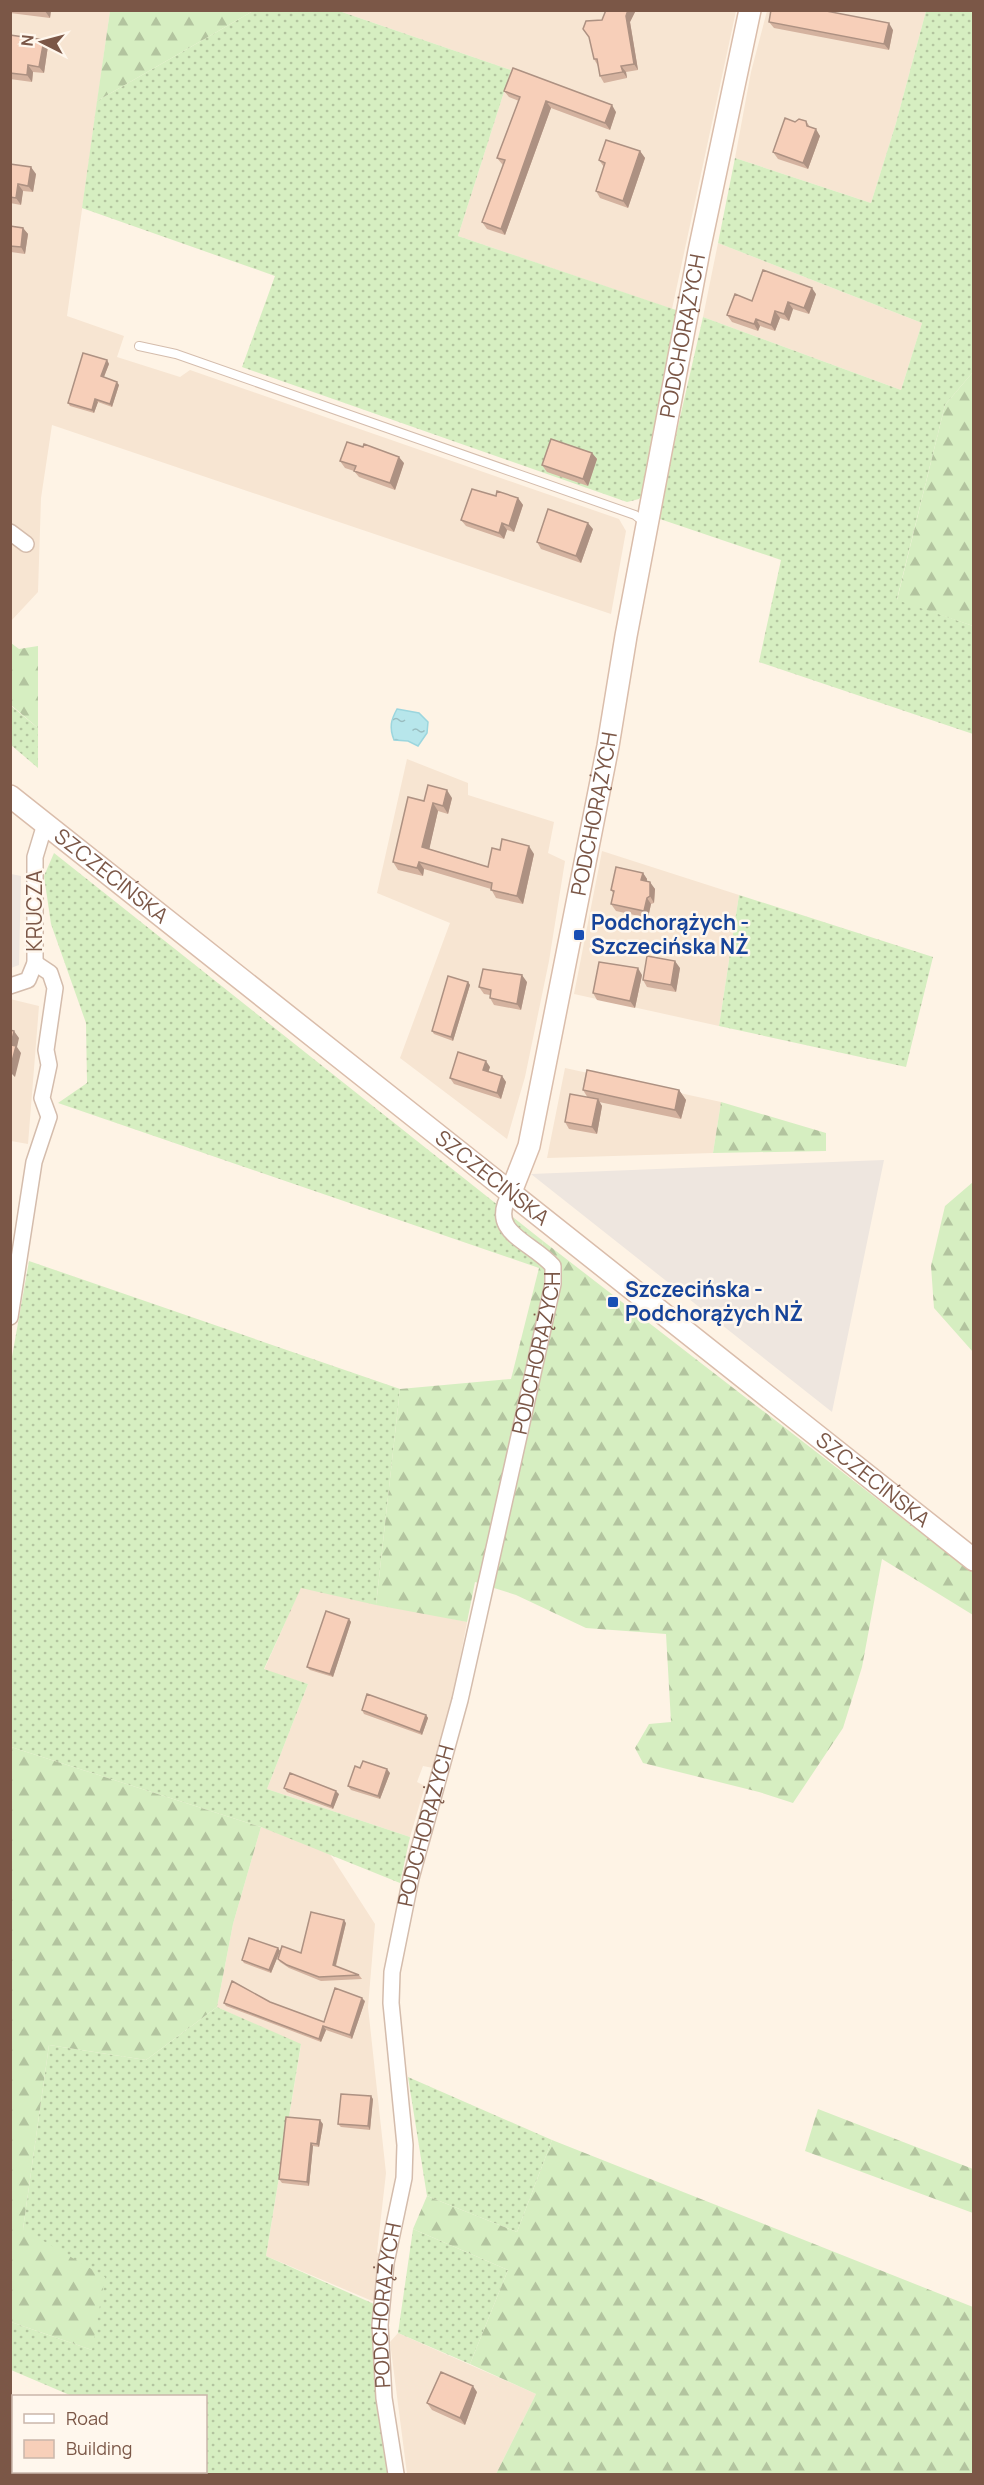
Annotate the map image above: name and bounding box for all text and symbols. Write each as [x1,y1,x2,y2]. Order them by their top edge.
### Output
north arrow [12,12,72,72]
text: N [16,34,39,47]
street label: PODCHORĄŻYCH [653,251,711,420]
street label: PODCHORĄŻYCH [564,730,623,898]
street label: SZCZECIŃSKA [49,821,175,929]
street label: KRUCZA [20,870,48,952]
place label: Podchorążych - Szczecińska NŻ [591,908,749,960]
marker: Podchorążych - Szczecińska NŻ [572,928,586,942]
street label: SZCZECIŃSKA [430,1123,555,1231]
street label: PODCHORĄŻYCH [505,1272,566,1437]
place label: Szczecińska - Podchorążych NŻ [625,1275,803,1327]
marker: Szczecińska - Podchorążych NŻ [606,1295,620,1309]
street label: SZCZECIŃSKA [811,1425,936,1533]
street label: PODCHORĄŻYCH [391,1742,460,1909]
street label: PODCHORĄŻYCH [364,2220,407,2389]
legend [12,2395,207,2473]
text: Road [66,2406,109,2430]
text: Building [66,2436,132,2460]

